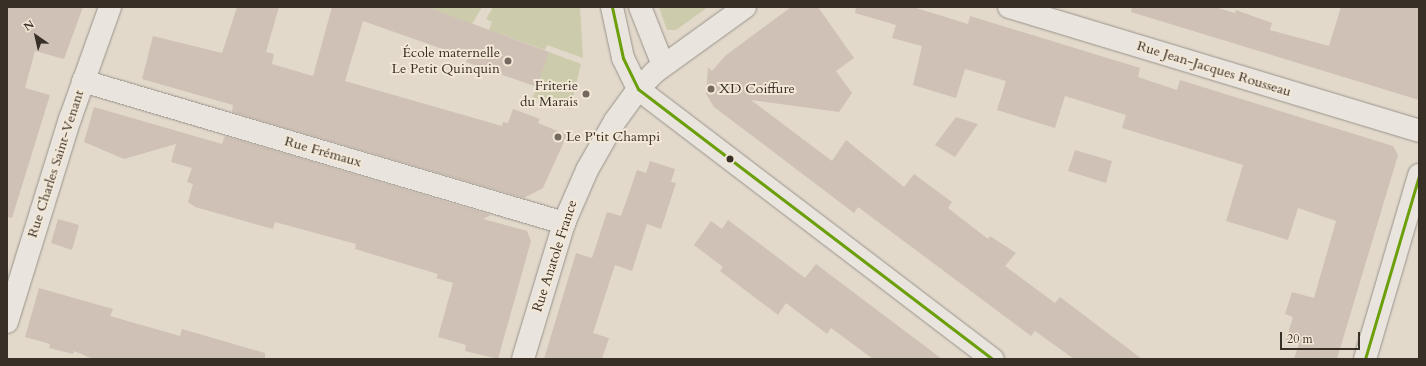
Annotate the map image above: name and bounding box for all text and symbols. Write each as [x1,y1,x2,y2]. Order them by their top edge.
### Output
north arrow [16,16,56,56]
text: N [21,17,37,35]
street label: Rue Jean-Jacques Rousseau [1135,38,1293,100]
place label: École maternelle Le Petit Quinquin [392,45,500,78]
marker: École maternelle Le Petit Quinquin [503,56,513,66]
place label: Friterie du Marais [520,78,578,110]
place label: XD Coiffure [719,81,795,97]
marker: XD Coiffure [706,84,716,94]
street label: Rue Charles Saint-Venant [24,88,88,240]
marker: Friterie du Marais [581,89,591,99]
place label: Le P'tit Champi [566,129,660,145]
marker: Le P'tit Champi [553,132,563,142]
street label: Rue Frémaux [282,133,364,171]
unlabelled marker [725,154,735,164]
street label: Rue Anatole France [529,198,581,314]
scale bar [1282,324,1362,350]
text: 20 m [1287,331,1313,347]

